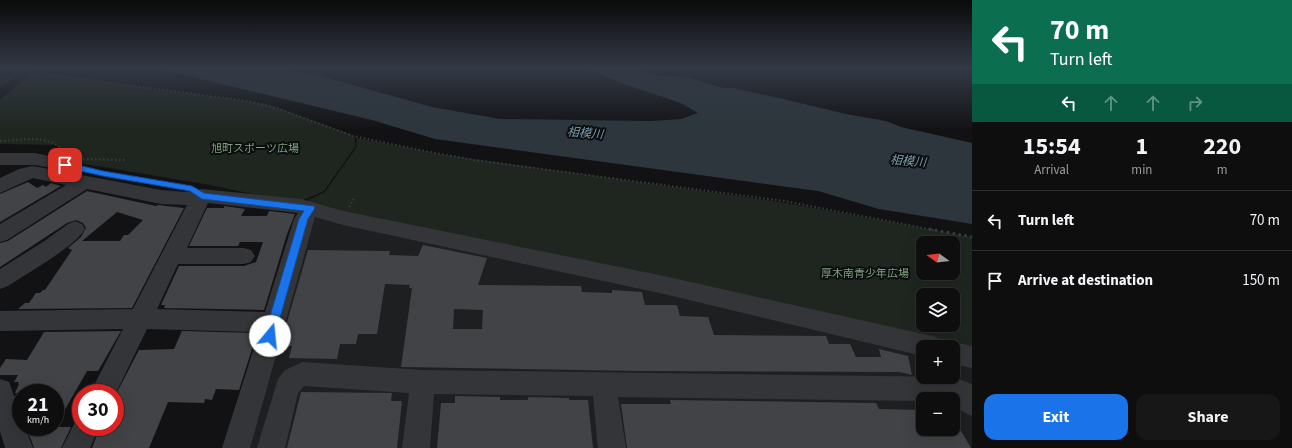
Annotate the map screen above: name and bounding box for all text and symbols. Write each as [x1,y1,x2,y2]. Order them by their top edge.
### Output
text: 70 m [1050,10,1109,50]
icon: left [984,16,1036,68]
text: Turn left [1050,47,1112,72]
icon: left [1058,92,1080,114]
icon: ahead [1100,92,1122,114]
icon: ahead [1142,92,1164,114]
icon: right [1184,92,1206,114]
water label: 相模川 [566,123,606,144]
text: 15:54 [1023,129,1081,164]
text: 1 [1136,129,1148,164]
text: 220 [1203,129,1241,164]
park label: 旭町スポーツ広場 [211,141,299,156]
pin [48,148,82,182]
water label: 相模川 [889,151,929,172]
icon: arrive [54,154,76,176]
text: Arrival [1034,161,1069,179]
text: min [1131,161,1152,179]
text: m [1217,161,1228,179]
icon: left [984,210,1006,232]
text: Turn left [1018,210,1074,231]
text: 70 m [1250,210,1280,231]
north arrow [916,236,960,280]
map controls [916,236,960,436]
park label: 厚木南青少年広場 [821,266,909,281]
icon: arrive [984,270,1006,292]
text: Arrive at destination [1018,270,1153,291]
text: 150 m [1242,270,1280,291]
button: layers [916,288,960,332]
position arrow [249,315,291,357]
button: + [916,340,960,384]
speed limit sign: 30 [72,384,124,436]
text: 21 [27,391,49,419]
button: − [916,392,960,436]
button: Exit [984,394,1128,440]
button: Share [1136,394,1280,440]
text: km/h [27,413,49,427]

